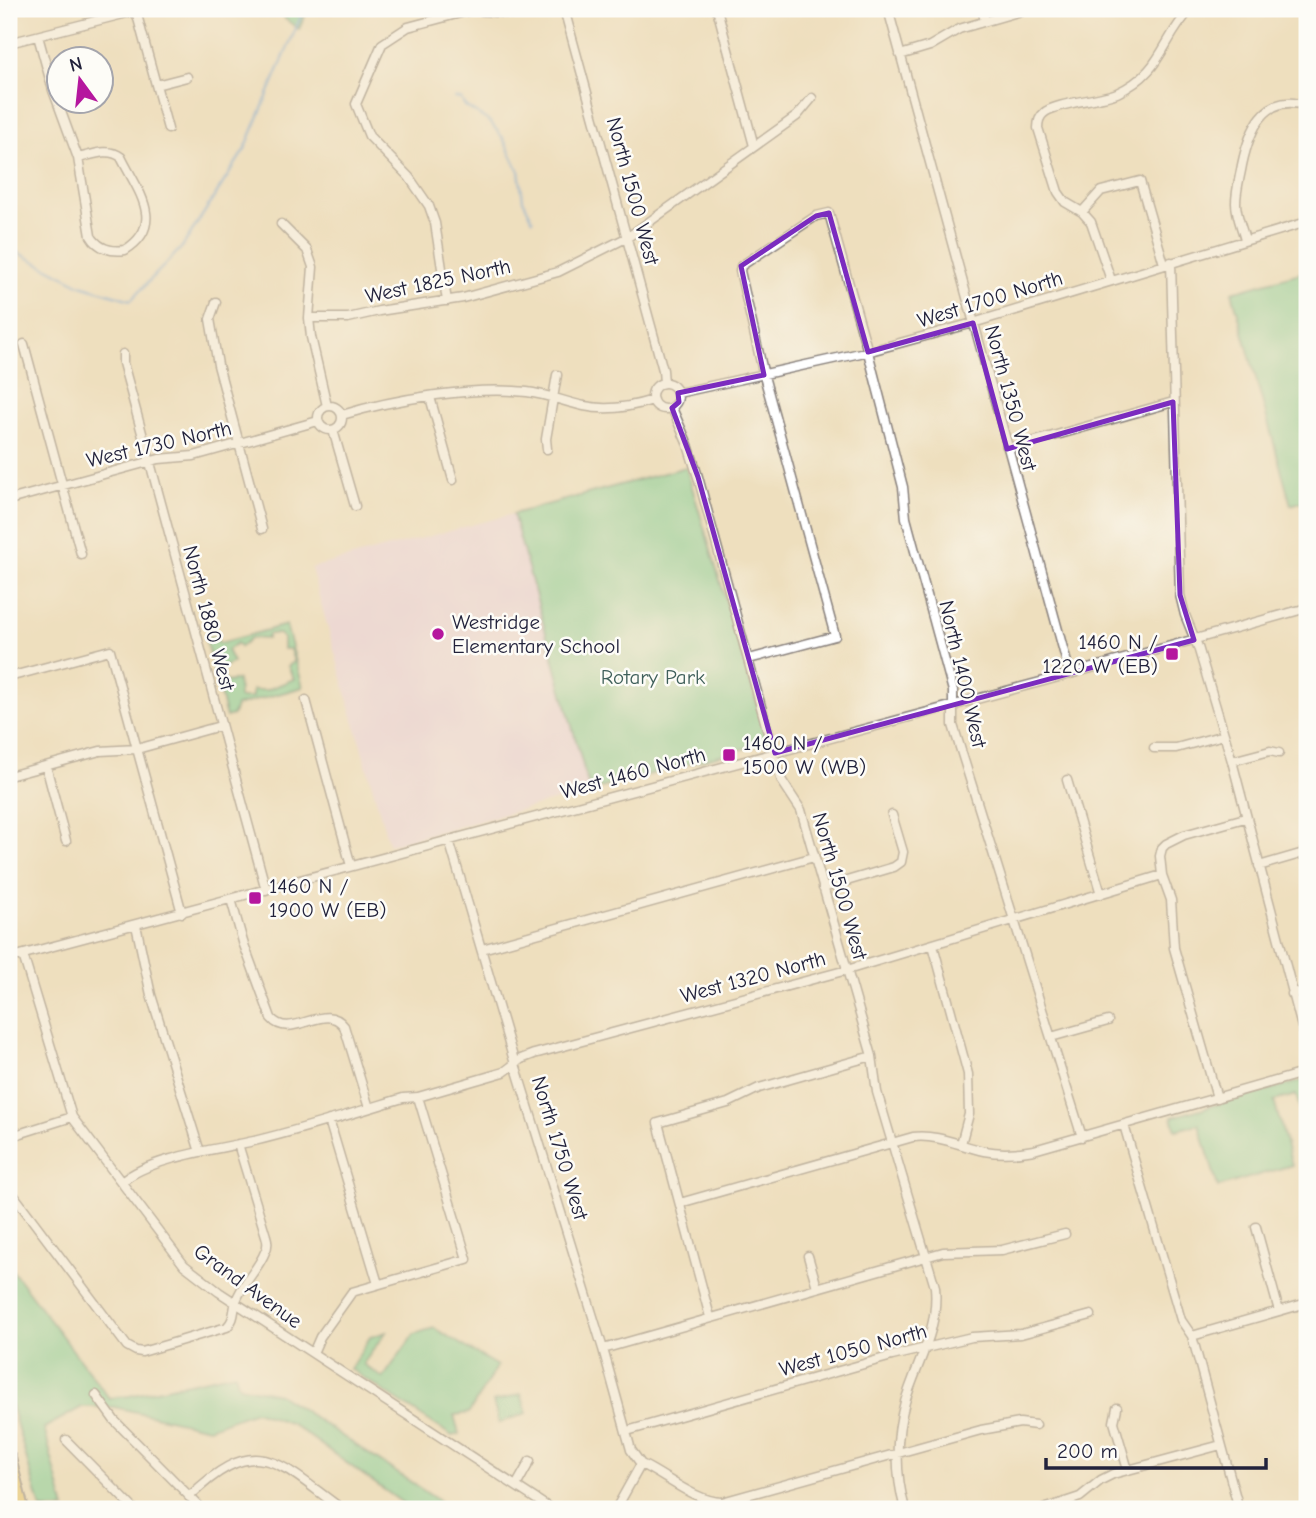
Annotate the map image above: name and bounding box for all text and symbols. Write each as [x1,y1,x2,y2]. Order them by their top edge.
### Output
north arrow [46,46,116,116]
text: N [67,52,85,77]
street label: North 1500 West [602,115,665,268]
street label: West 1825 North [363,254,513,308]
street label: West 1700 North [915,266,1065,332]
street label: North 1350 West [980,323,1042,474]
street label: West 1730 North [84,416,234,472]
street label: North 1880 West [178,543,240,694]
street label: North 1400 West [934,598,992,751]
place label: Westridge Elementary School [452,610,620,658]
marker: Westridge Elementary School [430,626,446,642]
place label: 1460 N / 1220 W (EB) [1042,630,1158,678]
marker: 1460 N / 1220 W (EB) [1164,646,1180,662]
park label: Rotary Park [601,665,705,689]
place label: 1460 N / 1500 W (WB) [743,731,866,779]
street label: West 1460 North [558,742,708,804]
marker: 1460 N / 1500 W (WB) [721,747,737,763]
street label: North 1500 West [808,810,873,963]
place label: 1460 N / 1900 W (EB) [269,874,387,922]
marker: 1460 N / 1900 W (EB) [247,890,263,906]
street label: West 1320 North [678,946,828,1008]
street label: North 1750 West [527,1073,594,1224]
street label: Grand Avenue [189,1239,307,1333]
street label: West 1050 North [777,1319,929,1381]
scale bar [1046,1427,1267,1471]
text: 200 m [1057,1439,1118,1463]

